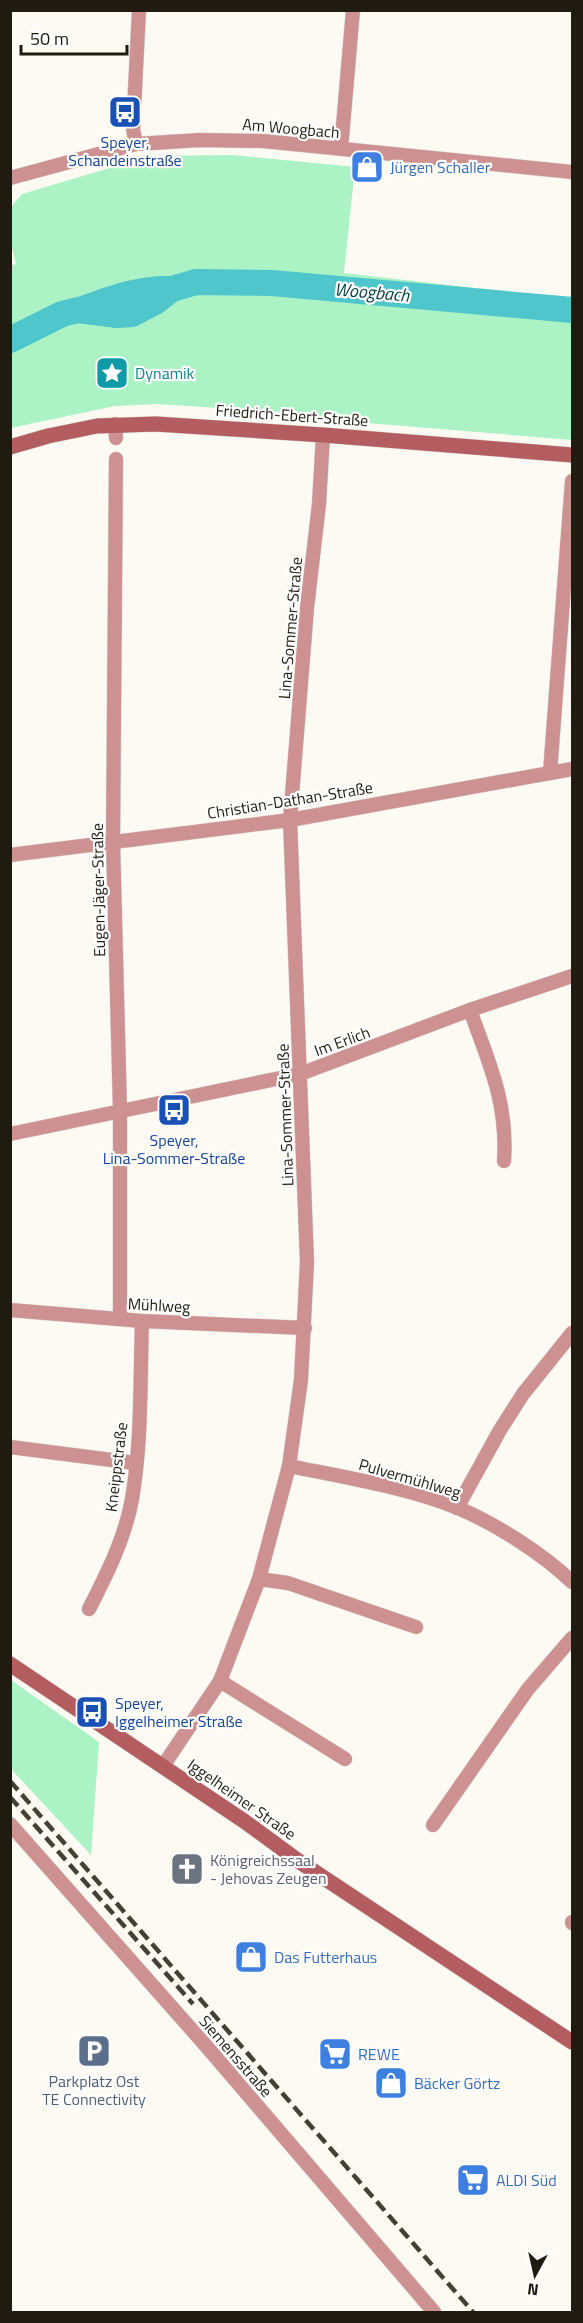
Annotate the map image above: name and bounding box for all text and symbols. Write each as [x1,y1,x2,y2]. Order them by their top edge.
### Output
scale bar [21,18,128,56]
text: 50 m [30,25,69,52]
bus stop icon: Speyer, Schandeinstraße [107,94,143,130]
street label: Am Woogbach [241,112,341,144]
place label: Speyer, Schandeinstraße [68,130,182,172]
shop icon: Jürgen Schaller [349,149,385,185]
place label: Jürgen Schaller [390,155,491,179]
water label: Woogbach [333,275,412,309]
place icon: Dynamik [94,355,130,391]
place label: Dynamik [135,361,195,385]
street label: Friedrich-Ebert-Straße [215,398,369,432]
street label: Lina-Sommer-Straße [272,556,308,700]
street label: Christian-Dathan-Straße [206,775,374,825]
street label: Eugen-Jäger-Straße [85,823,111,957]
street label: Im Erlich [311,1020,373,1062]
street label: Lina-Sommer-Straße [271,1043,299,1187]
bus stop icon: Speyer, Lina-Sommer-Straße [156,1092,192,1128]
place label: Speyer, Lina-Sommer-Straße [103,1128,245,1170]
street label: Mühlweg [127,1291,191,1319]
street label: Kneippstraße [99,1421,133,1513]
street label: Pulvermühlweg [356,1452,464,1504]
place label: Speyer, Iggelheimer Straße [115,1691,243,1733]
bus stop icon: Speyer, Iggelheimer Straße [74,1694,110,1730]
street label: Iggelheimer Straße [183,1753,301,1845]
place label: Königreichssaal - Jehovas Zeugen [210,1848,326,1890]
church icon: Königreichssaal - Jehovas Zeugen [169,1851,205,1887]
shop icon: Das Futterhaus [233,1939,269,1975]
place label: Das Futterhaus [274,1945,377,1969]
street label: Siemensstraße [194,2010,278,2102]
parking icon: Parkplatz Ost TE Connectivity [76,2033,112,2069]
supermarket icon: REWE [317,2036,353,2072]
place label: REWE [358,2042,400,2066]
shop icon: Bäcker Görtz [373,2065,409,2101]
place label: Parkplatz Ost TE Connectivity [42,2069,146,2111]
place label: Bäcker Görtz [414,2071,500,2095]
supermarket icon: ALDI Süd [455,2162,491,2198]
place label: ALDI Süd [496,2168,557,2192]
north arrow [505,2245,565,2305]
text: N [526,2277,540,2303]

